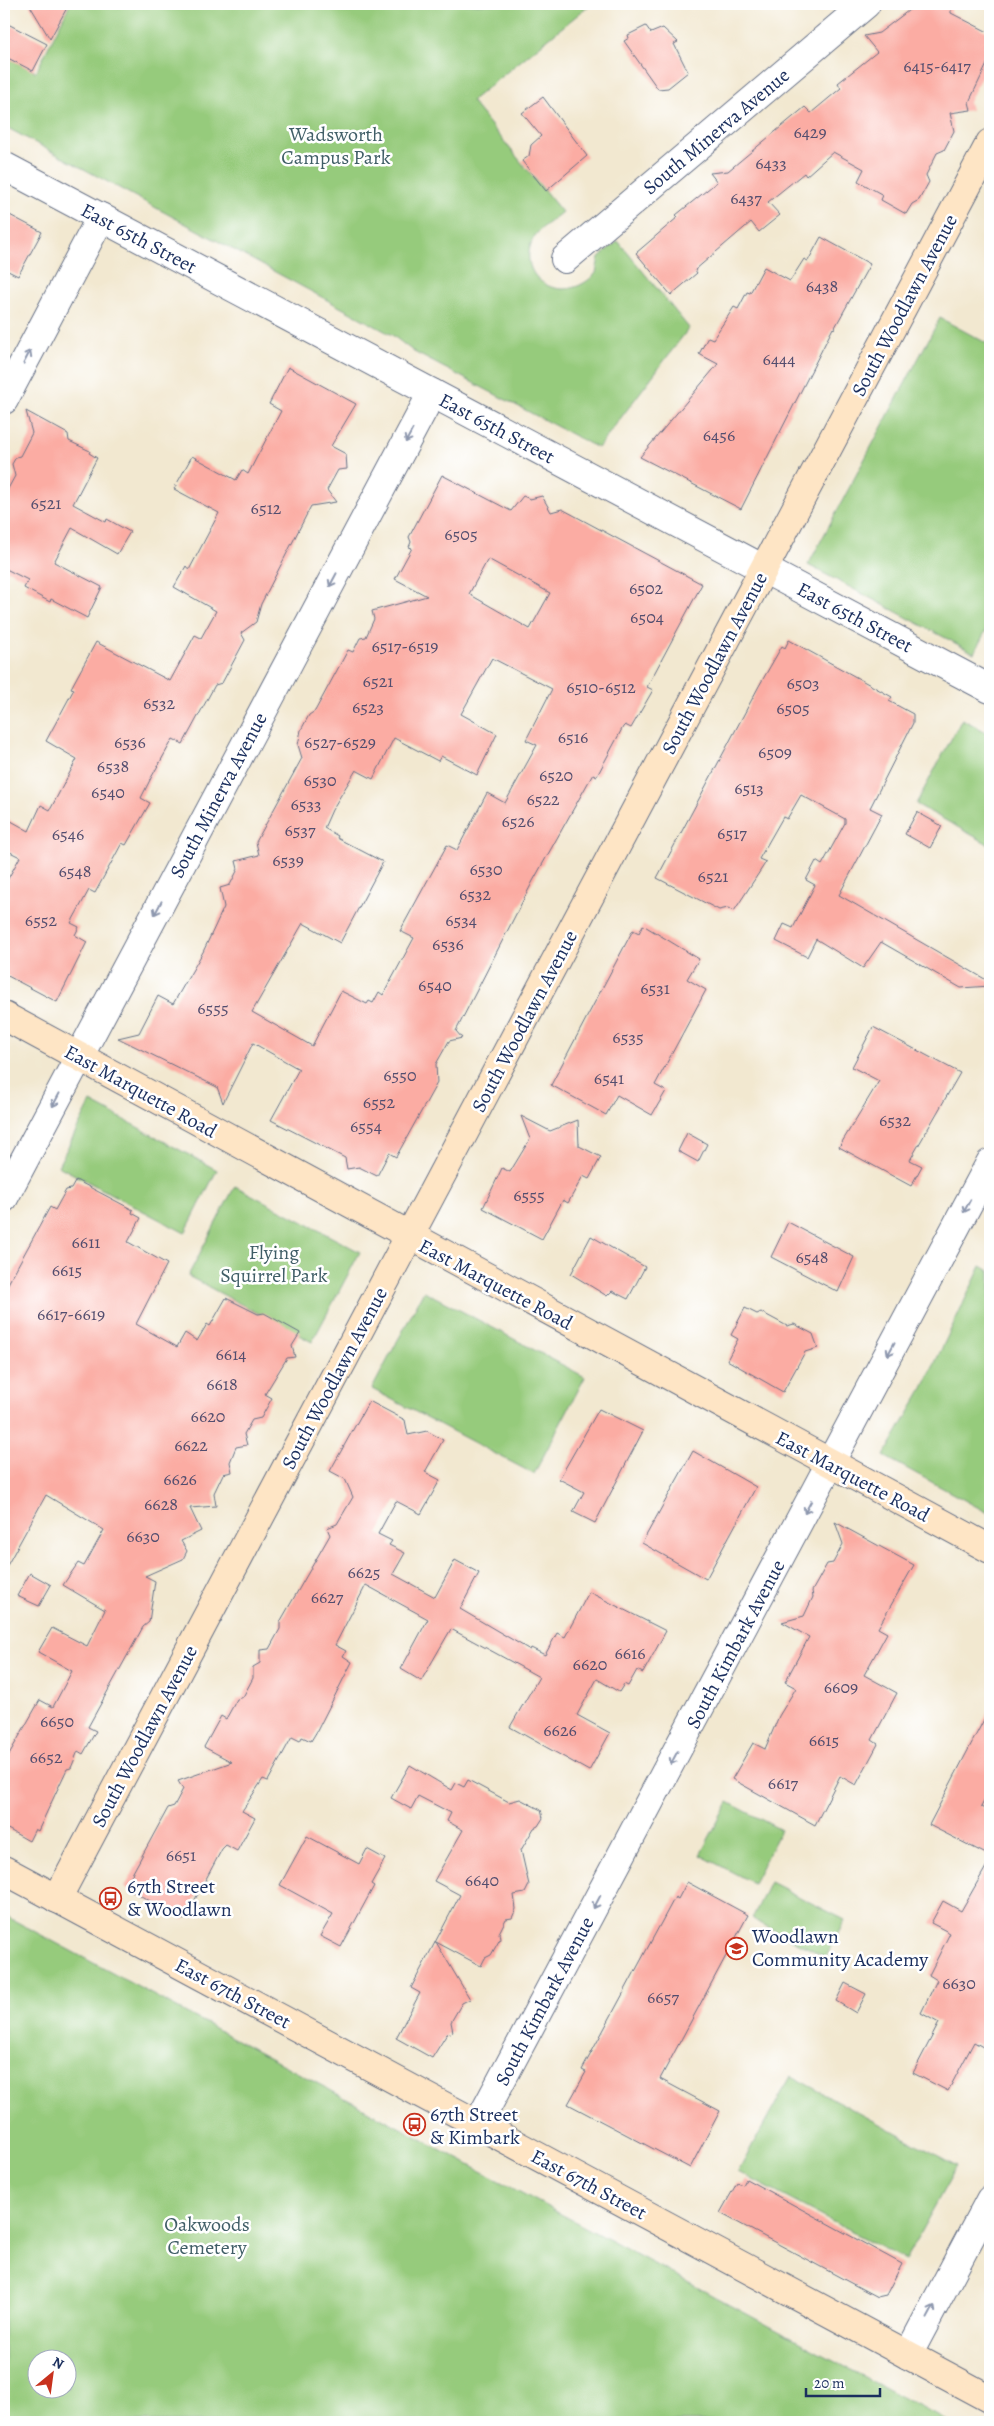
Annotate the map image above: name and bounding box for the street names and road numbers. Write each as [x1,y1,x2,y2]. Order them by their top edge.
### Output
street label: South Minerva Avenue [637,62,795,201]
street label: East 65th Street [76,197,202,280]
street label: South Woodlawn Avenue [845,209,964,401]
street label: East 65th Street [434,387,560,470]
street label: South Woodlawn Avenue [655,567,774,759]
street label: East 65th Street [792,576,918,659]
street label: South Minerva Avenue [163,708,274,883]
street label: South Woodlawn Avenue [465,925,584,1117]
street label: East Marquette Road [60,1038,222,1145]
street label: East Marquette Road [414,1232,578,1337]
street label: South Woodlawn Avenue [275,1282,394,1474]
street label: East Marquette Road [771,1424,935,1529]
street label: South Kimbark Avenue [679,1555,791,1733]
street label: South Woodlawn Avenue [85,1640,204,1832]
street label: South Kimbark Avenue [488,1912,600,2090]
street label: East 67th Street [170,1952,296,2035]
street label: East 67th Street [526,2143,652,2226]

